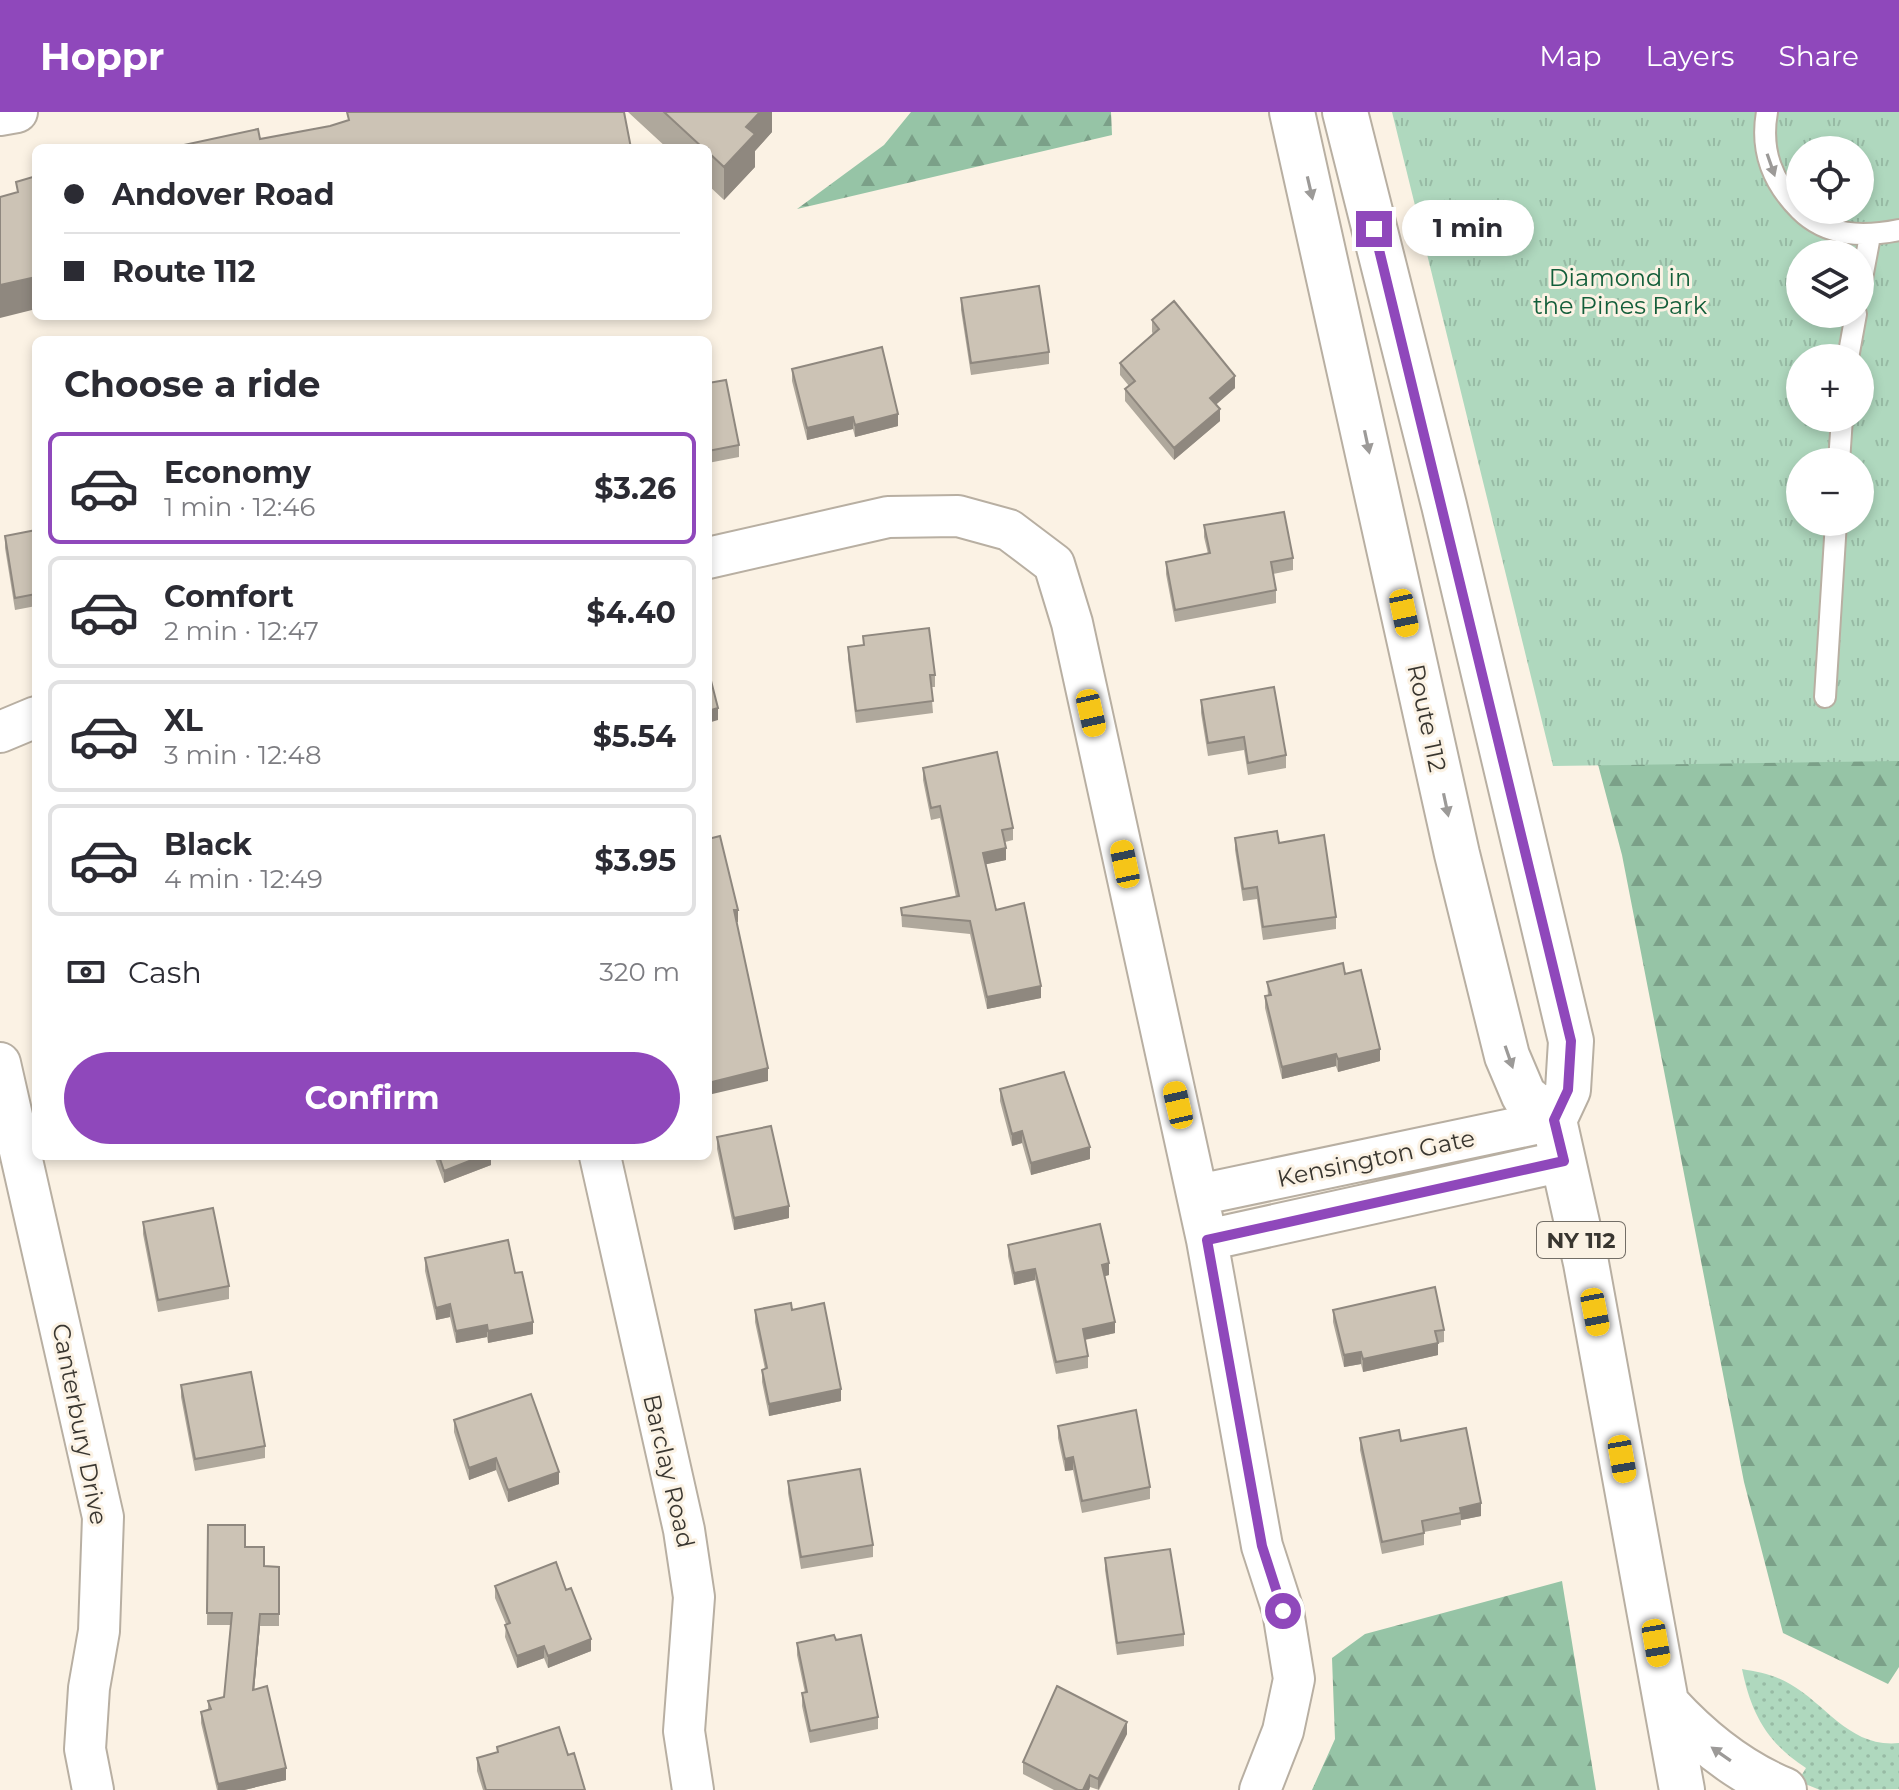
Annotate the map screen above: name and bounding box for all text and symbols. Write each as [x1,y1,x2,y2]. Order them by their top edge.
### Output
text: Hoppr [40,33,164,80]
text: Map [1539,39,1602,73]
text: Layers [1646,39,1735,73]
text: Share [1779,39,1859,73]
map controls [1786,136,1874,536]
button: locate [1786,136,1874,224]
one-way arrow [1766,153,1778,177]
text: Andover Road [112,176,334,213]
one-way arrow [1304,176,1317,201]
callout: 1 min [1402,201,1534,257]
route end [1356,211,1392,247]
text: 1 min [1433,212,1503,244]
button: layers [1786,240,1874,328]
text: Route 112 [112,253,256,290]
park label: Diamond in the Pines Park [1533,263,1708,320]
button: + [1786,344,1874,432]
text: Choose a ride [64,362,321,406]
one-way arrow [1361,429,1374,454]
button: − [1786,448,1874,536]
icon: car [68,452,140,524]
text: Economy [164,454,311,491]
text: $3.26 [594,470,676,507]
text: 1 min · 12:46 [164,491,315,523]
icon: car [68,576,140,648]
text: Comfort [164,578,294,615]
car [1387,587,1421,639]
text: $4.40 [586,594,676,631]
text: 2 min · 12:47 [164,615,319,647]
street label: Route 112 [1401,661,1453,775]
car [1074,687,1108,739]
icon: car [68,700,140,772]
text: XL [164,702,203,739]
text: $5.54 [593,718,676,755]
text: 3 min · 12:48 [164,739,322,771]
one-way arrow [1440,793,1453,818]
icon: car [68,824,140,896]
text: Black [164,826,252,863]
car [1108,838,1142,890]
text: $3.95 [594,842,676,879]
text: 4 min · 12:49 [164,863,323,895]
icon: cash [64,950,108,994]
text: Cash [128,954,202,991]
text: 320 m [599,956,680,988]
one-way arrow [1503,1046,1515,1070]
button: Confirm [64,1052,680,1144]
car [1161,1079,1195,1131]
street label: Kensington Gate [1274,1123,1478,1193]
road number: NY 112 [1537,1222,1625,1258]
car [1579,1286,1611,1338]
street label: Canterbury Drive [46,1321,114,1527]
street label: Barclay Road [637,1391,701,1551]
car [1606,1433,1638,1485]
route start [1265,1593,1301,1629]
car [1640,1617,1672,1669]
one-way arrow [1710,1746,1731,1762]

